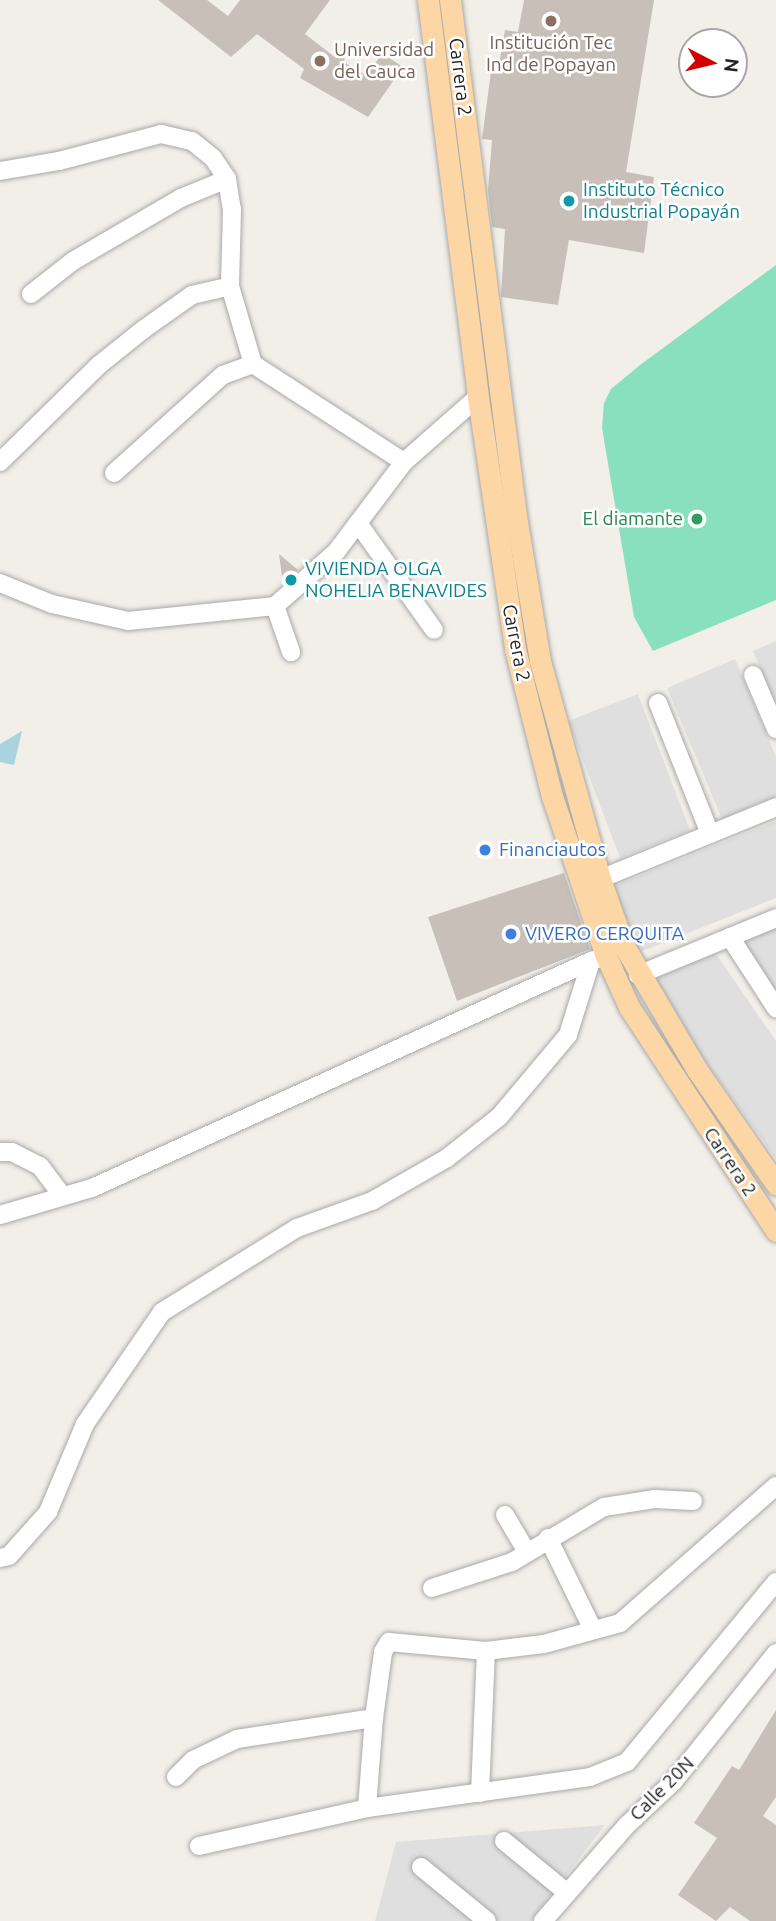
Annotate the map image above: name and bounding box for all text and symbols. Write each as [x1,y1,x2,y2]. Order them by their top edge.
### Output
marker: Institución Tec Ind de Popayan [543,13,559,29]
north arrow [678,28,748,98]
place label: Institución Tec Ind de Popayan [486,32,616,76]
street label: Carrera 2 [444,37,476,117]
place label: Universidad del Cauca [334,39,434,83]
marker: Universidad del Cauca [312,53,328,69]
text: N [720,57,744,74]
place label: Instituto Técnico Industrial Popayán [583,179,740,223]
marker: Instituto Técnico Industrial Popayán [561,193,577,209]
place label: El diamante [583,508,683,530]
marker: El diamante [689,511,705,527]
place label: VIVIENDA OLGA NOHELIA BENAVIDES [305,558,487,602]
marker: VIVIENDA OLGA NOHELIA BENAVIDES [283,572,299,588]
street label: Carrera 2 [497,602,535,684]
place label: Financiautos [499,839,606,861]
marker: Financiautos [477,842,493,858]
place label: VIVERO CERQUITA [525,923,684,945]
marker: VIVERO CERQUITA [503,926,519,942]
street label: Carrera 2 [699,1123,761,1201]
street label: Calle 20N [625,1752,699,1826]

